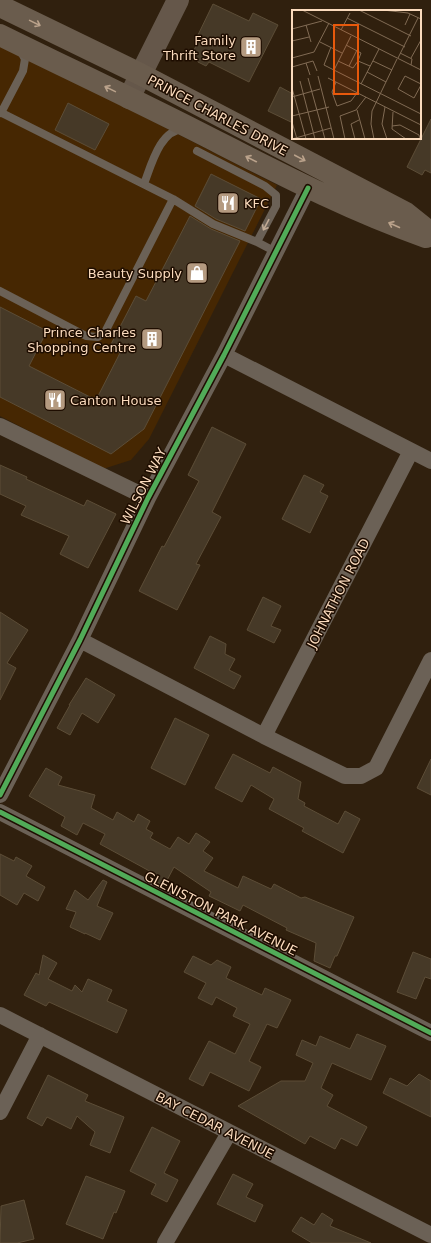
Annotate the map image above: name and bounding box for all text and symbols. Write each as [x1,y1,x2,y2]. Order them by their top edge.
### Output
inset map [292,10,421,139]
one-way arrow [29,20,41,27]
place label: Family Thrift Store [162,33,236,63]
building icon: Family Thrift Store [238,34,264,60]
street label: PRINCE CHARLES DRIVE [145,72,290,159]
one-way arrow [104,85,116,92]
one-way arrow [245,155,257,162]
one-way arrow [294,155,306,163]
restaurant icon: KFC [215,190,241,216]
place label: KFC [244,196,269,211]
one-way arrow [262,219,270,231]
one-way arrow [389,221,401,228]
shop icon: Beauty Supply [184,260,210,286]
place label: Beauty Supply [88,266,182,281]
place label: Prince Charles Shopping Centre [27,325,136,355]
building icon: Prince Charles Shopping Centre [139,326,165,352]
restaurant icon: Canton House [42,387,68,413]
place label: Canton House [70,393,161,408]
street label: WILSON WAY [118,445,169,527]
street label: JOHNATHON ROAD [304,536,373,652]
street label: GLENISTON PARK AVENUE [142,868,300,959]
street label: BAY CEDAR AVENUE [153,1089,276,1162]

